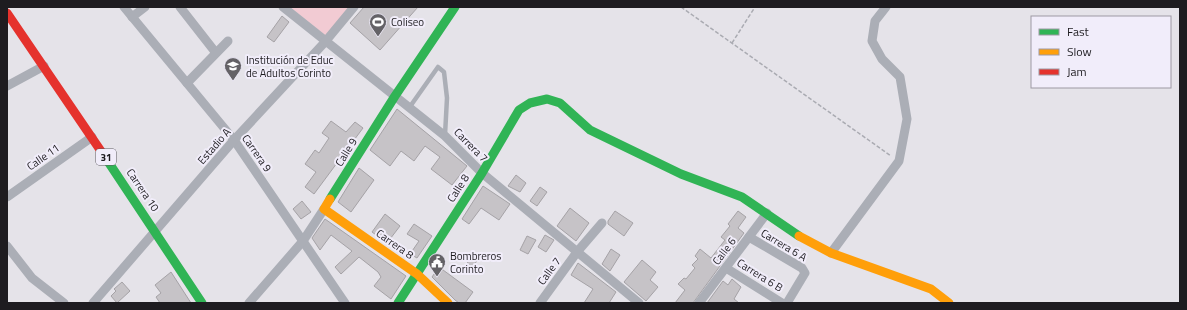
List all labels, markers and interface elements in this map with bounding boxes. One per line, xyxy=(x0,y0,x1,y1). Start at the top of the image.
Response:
sports icon: Coliseo xyxy=(368,12,388,37)
place label: Coliseo xyxy=(391,14,424,30)
legend xyxy=(1031,16,1171,88)
text: Fast xyxy=(1067,22,1090,41)
text: Slow xyxy=(1067,42,1092,61)
place label: Institución de Educ de Adultos Corinto xyxy=(246,52,333,81)
school or university icon: Institución de Educ de Adultos Corinto xyxy=(223,56,243,81)
text: Jam xyxy=(1067,62,1087,81)
street label: Estadio A xyxy=(194,124,235,168)
street label: Carrera 7 xyxy=(450,124,492,166)
street label: Carrera 9 xyxy=(238,131,276,175)
street label: Calle 9 xyxy=(331,135,361,169)
street label: Calle 11 xyxy=(23,140,63,174)
road number: 31 xyxy=(96,149,116,165)
street label: Carrera 10 xyxy=(123,165,163,215)
street label: Calle 8 xyxy=(443,171,473,205)
street label: Carrera 8 xyxy=(373,225,417,263)
street label: Carrera 6 A xyxy=(758,225,811,265)
street label: Calle 6 xyxy=(708,234,740,268)
place label: Bombreros Corinto xyxy=(450,248,501,277)
public building icon: Bombreros Corinto xyxy=(427,252,447,277)
street label: Calle 7 xyxy=(533,254,565,288)
street label: Carrera 6 B xyxy=(734,255,786,296)

